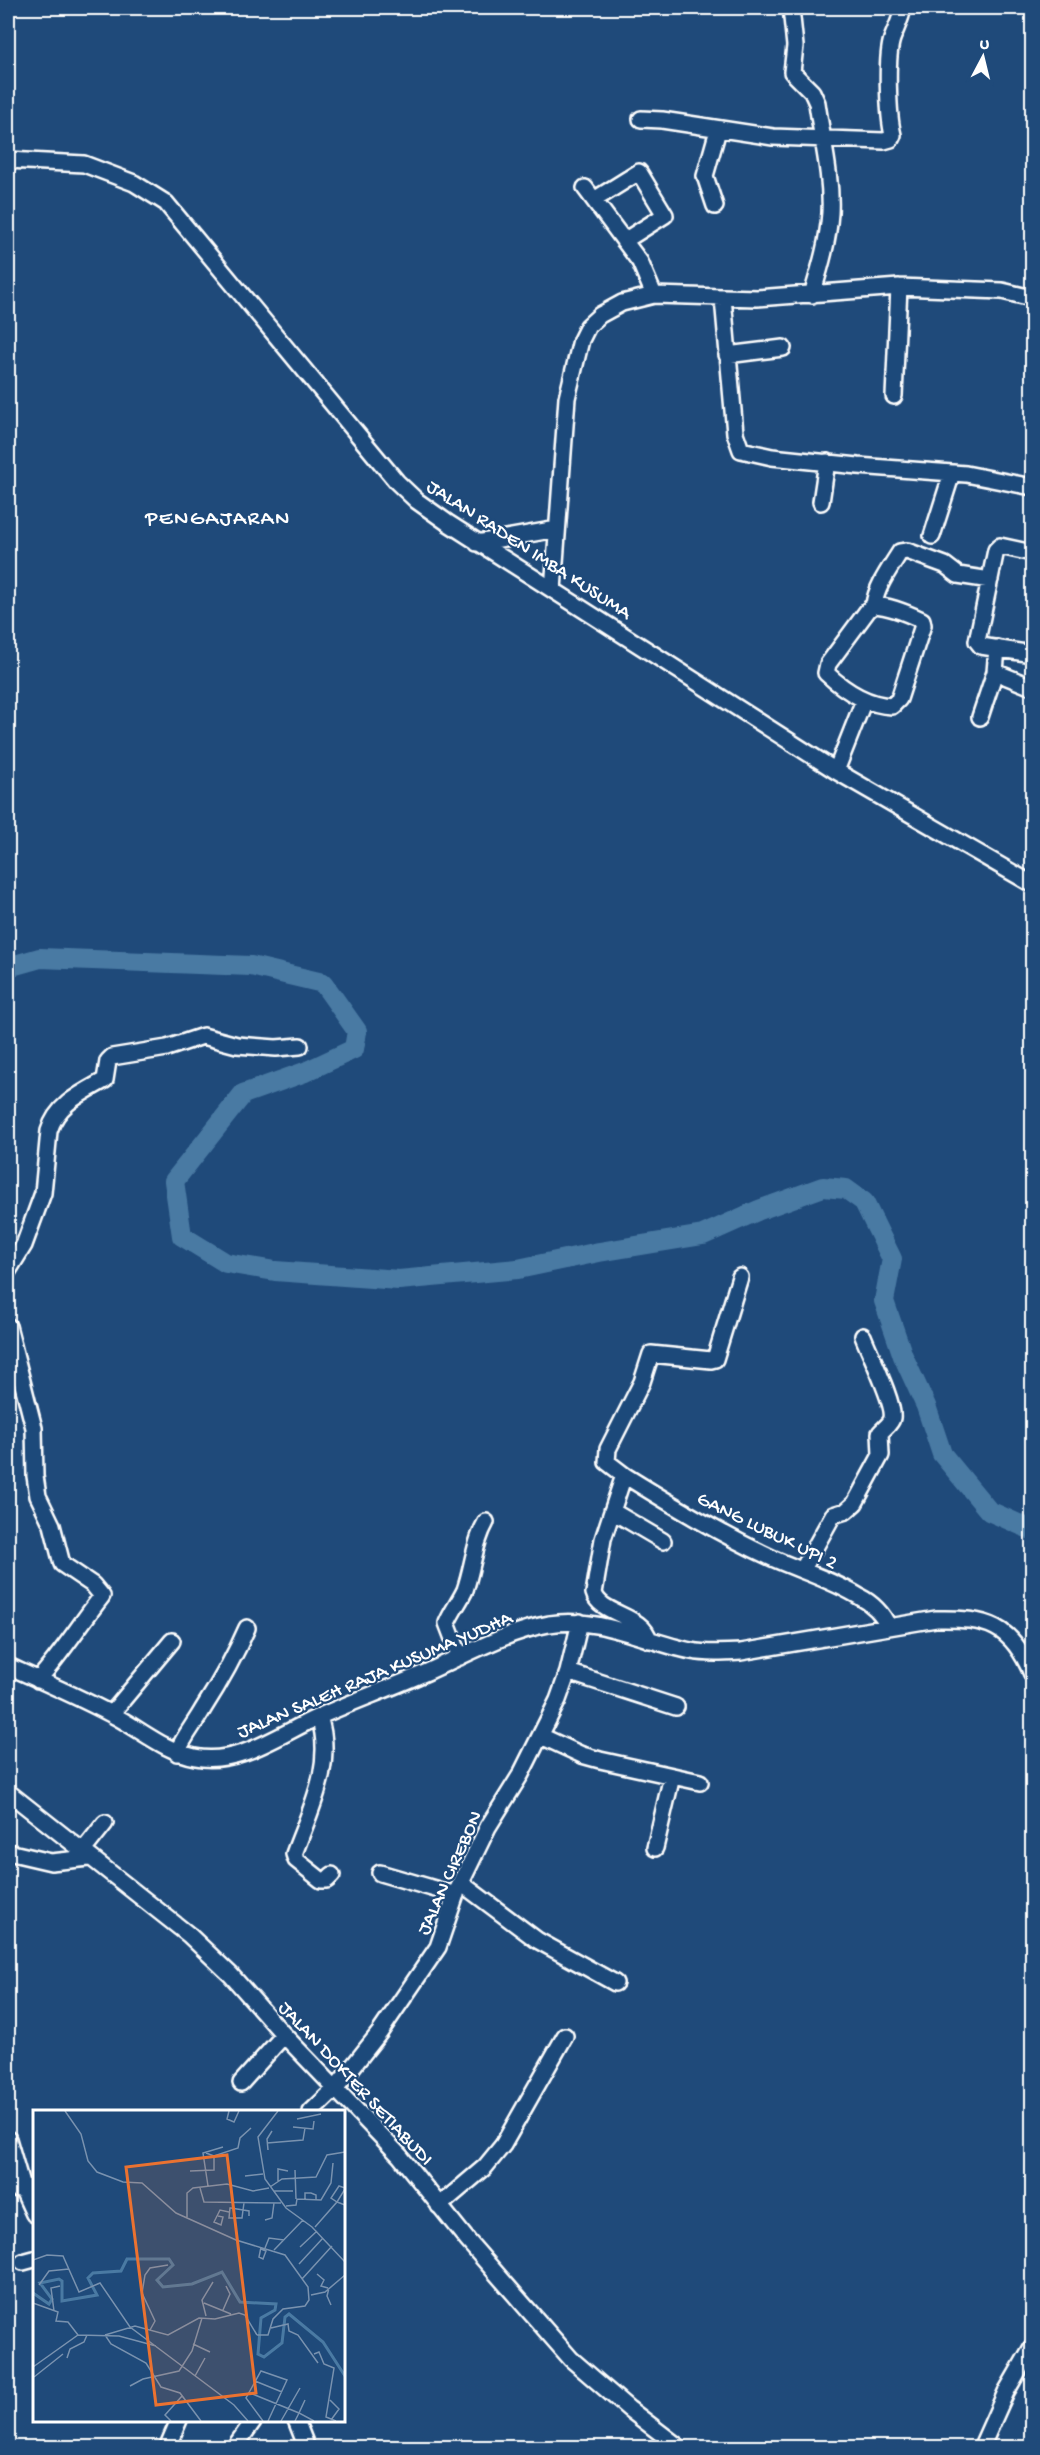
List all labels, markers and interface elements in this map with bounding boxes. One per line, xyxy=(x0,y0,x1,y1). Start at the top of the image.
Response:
north arrow xyxy=(953,27,1013,87)
text: U xyxy=(979,36,991,56)
street label: JALAN RADEN IMBA KUSUMA xyxy=(421,476,636,626)
district label: PENGAJARAN xyxy=(144,507,291,533)
street label: GANG LUBUK UPI 2 xyxy=(693,1488,840,1576)
street label: JALAN SALEH RAJA KUSUMA YUDHA xyxy=(234,1607,517,1745)
street label: JALAN CIREBON xyxy=(414,1808,489,1939)
street label: JALAN DOKTER SETIABUDI xyxy=(272,1997,437,2171)
inset map xyxy=(33,2110,345,2422)

